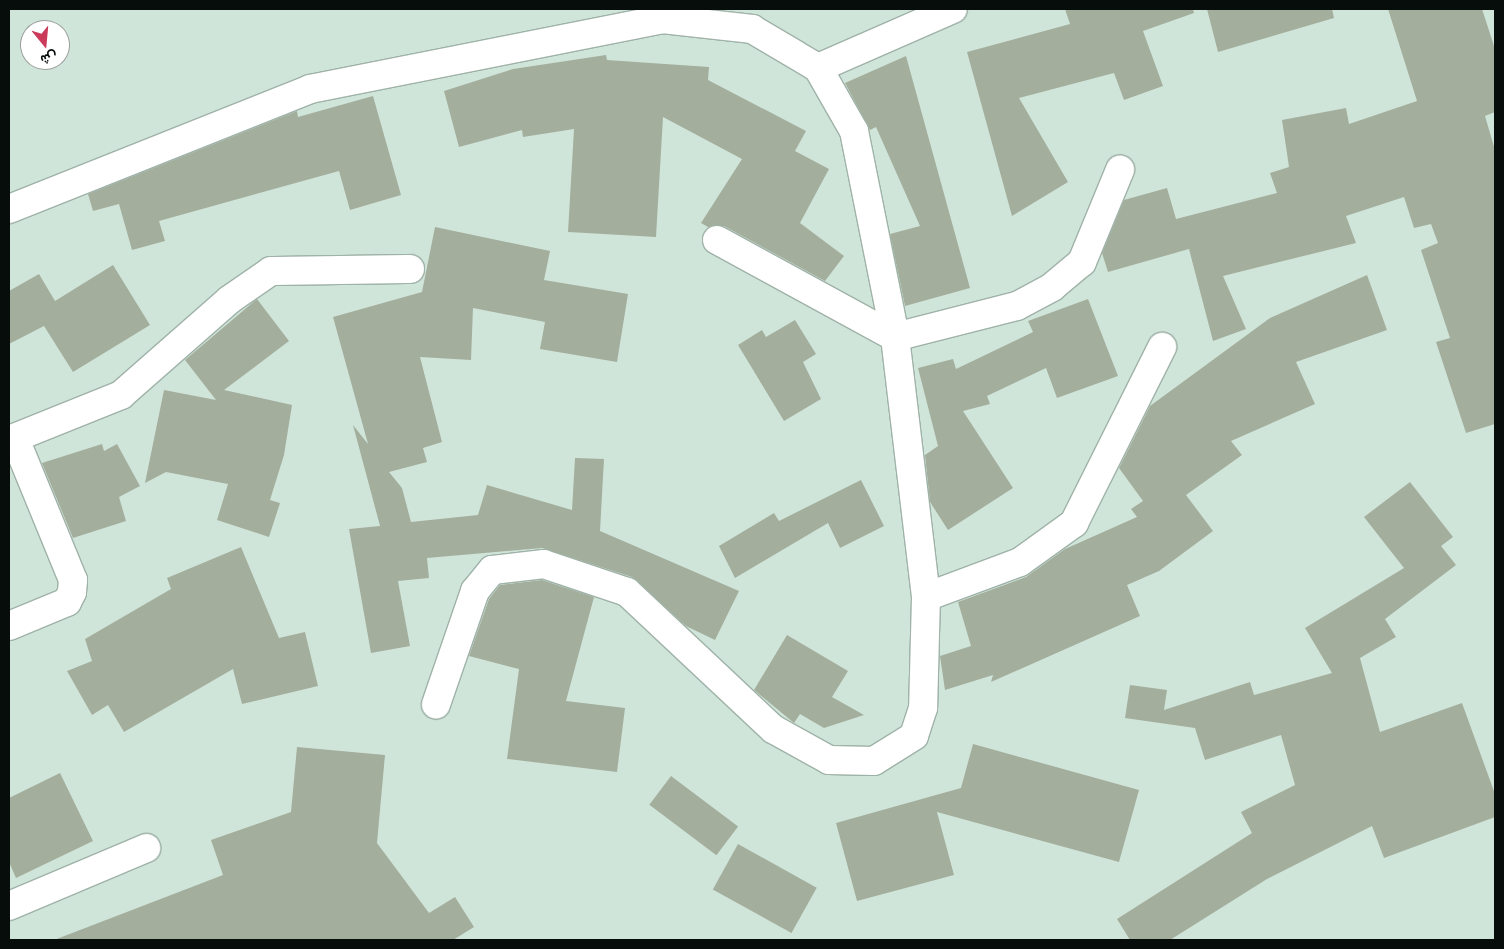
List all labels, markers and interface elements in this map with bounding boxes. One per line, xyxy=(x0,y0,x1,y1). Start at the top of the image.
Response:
north arrow xyxy=(20,20,70,70)
text: ش xyxy=(39,48,59,68)

